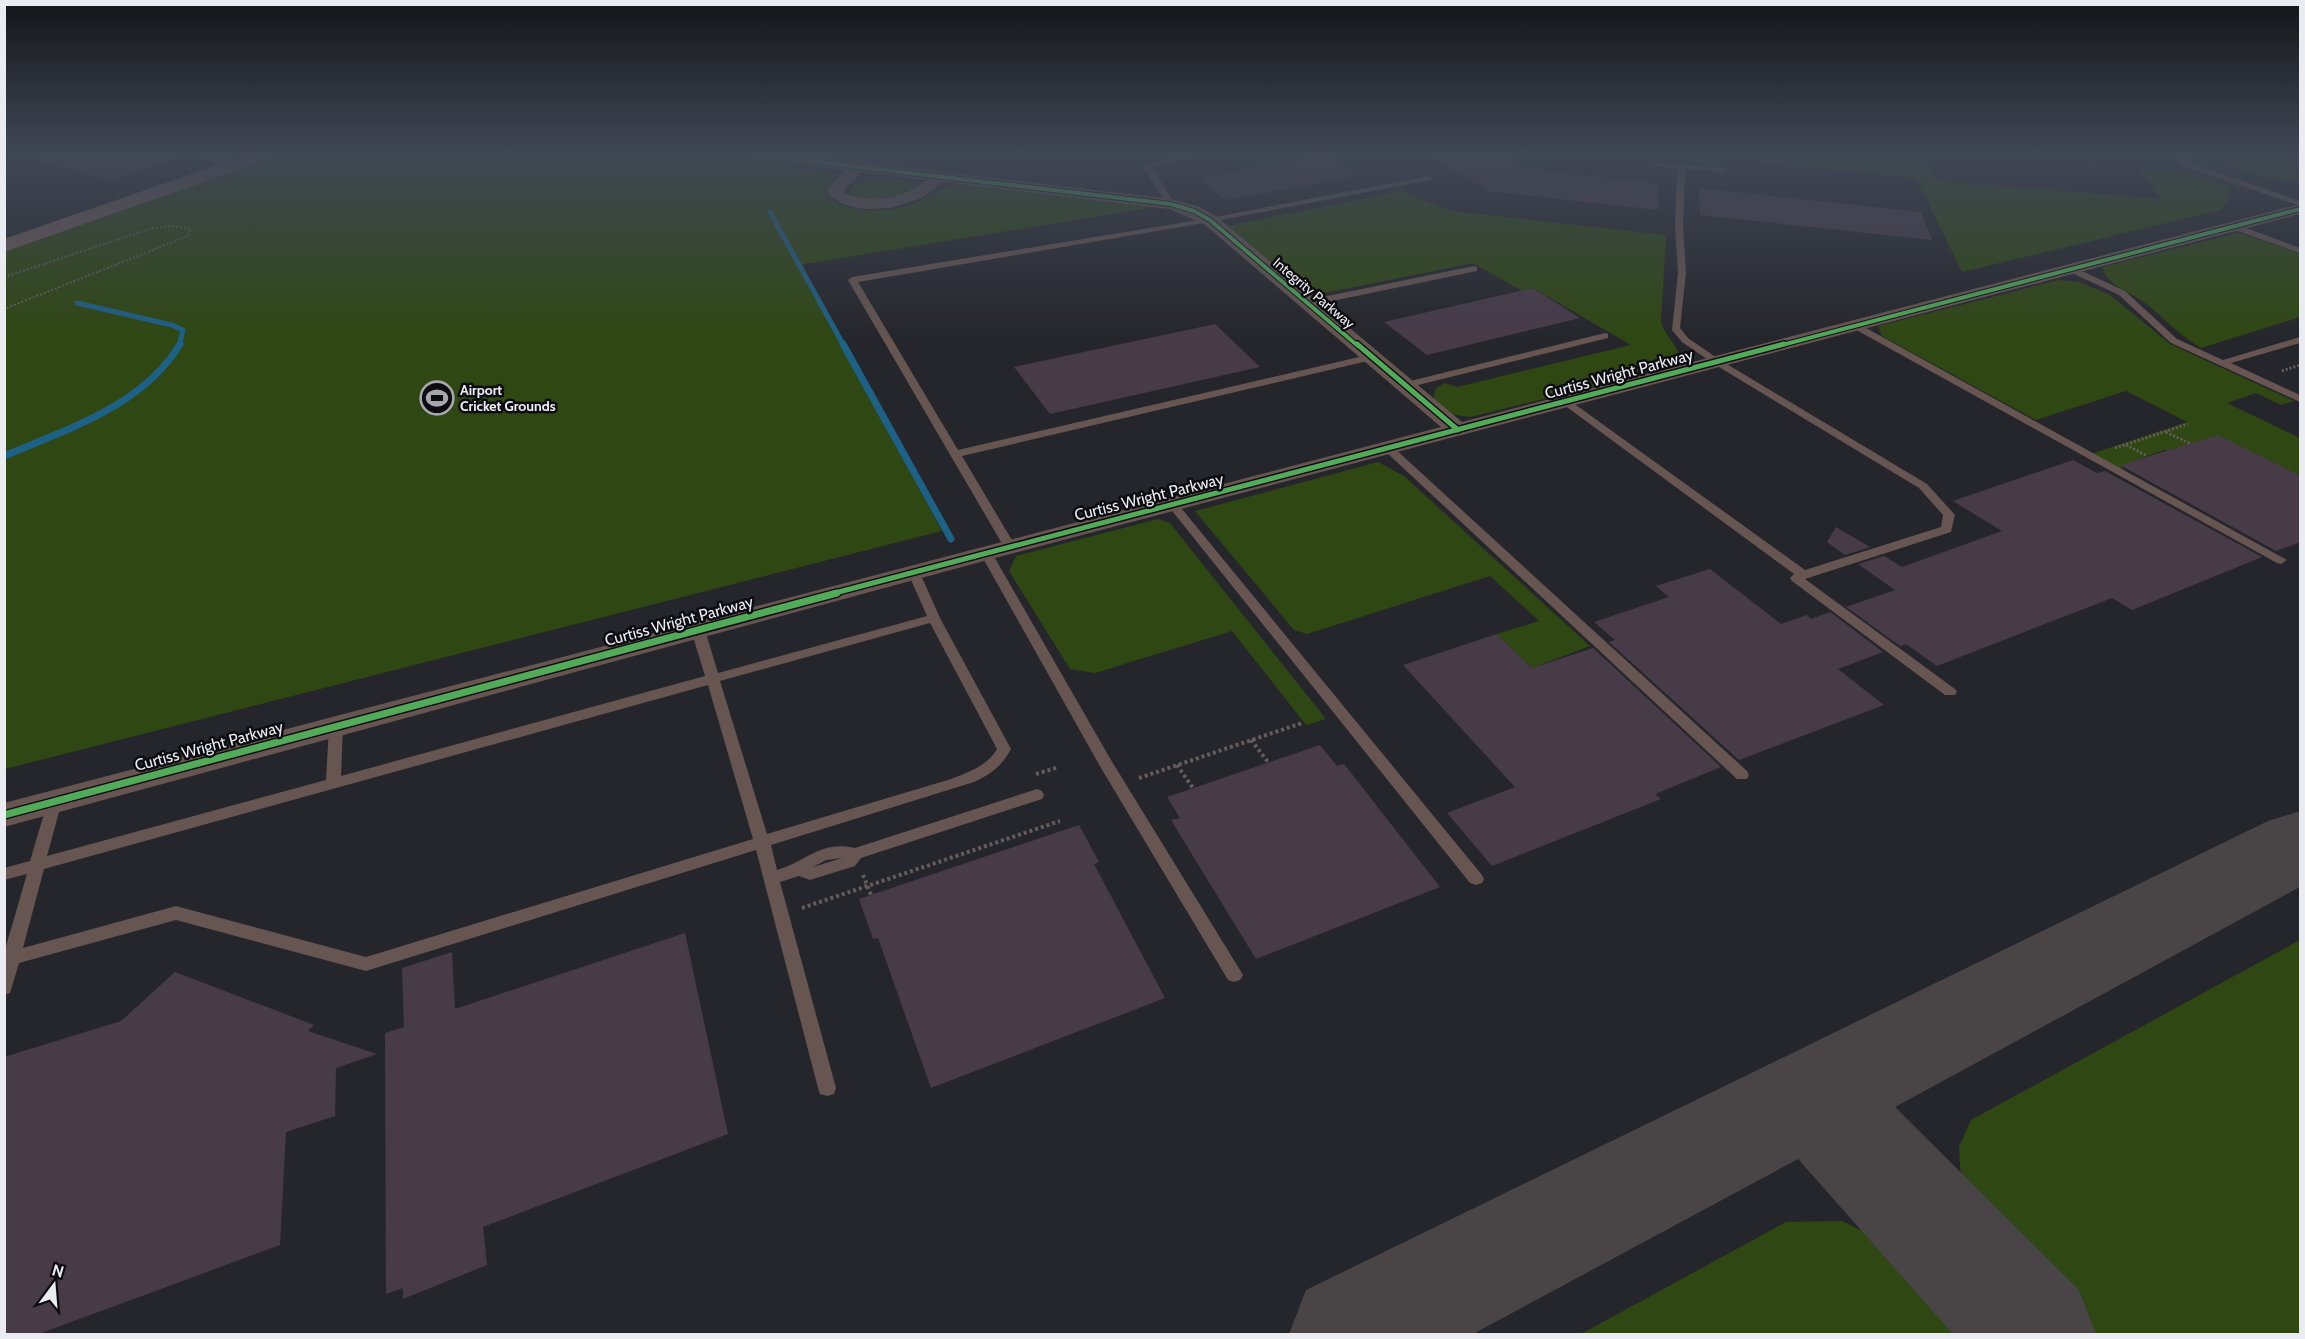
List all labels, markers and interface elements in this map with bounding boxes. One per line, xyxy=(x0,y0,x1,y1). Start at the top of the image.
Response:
street label: Integrity Parkway xyxy=(1269,254,1359,332)
street label: Curtiss Wright Parkway xyxy=(1543,345,1695,403)
sports icon: Airport Cricket Grounds xyxy=(419,380,455,416)
place label: Airport Cricket Grounds xyxy=(460,381,556,415)
street label: Curtiss Wright Parkway xyxy=(1072,469,1226,525)
street label: Curtiss Wright Parkway xyxy=(603,592,755,650)
street label: Curtiss Wright Parkway xyxy=(133,717,285,775)
north arrow xyxy=(24,1255,84,1315)
text: N xyxy=(50,1260,66,1282)

